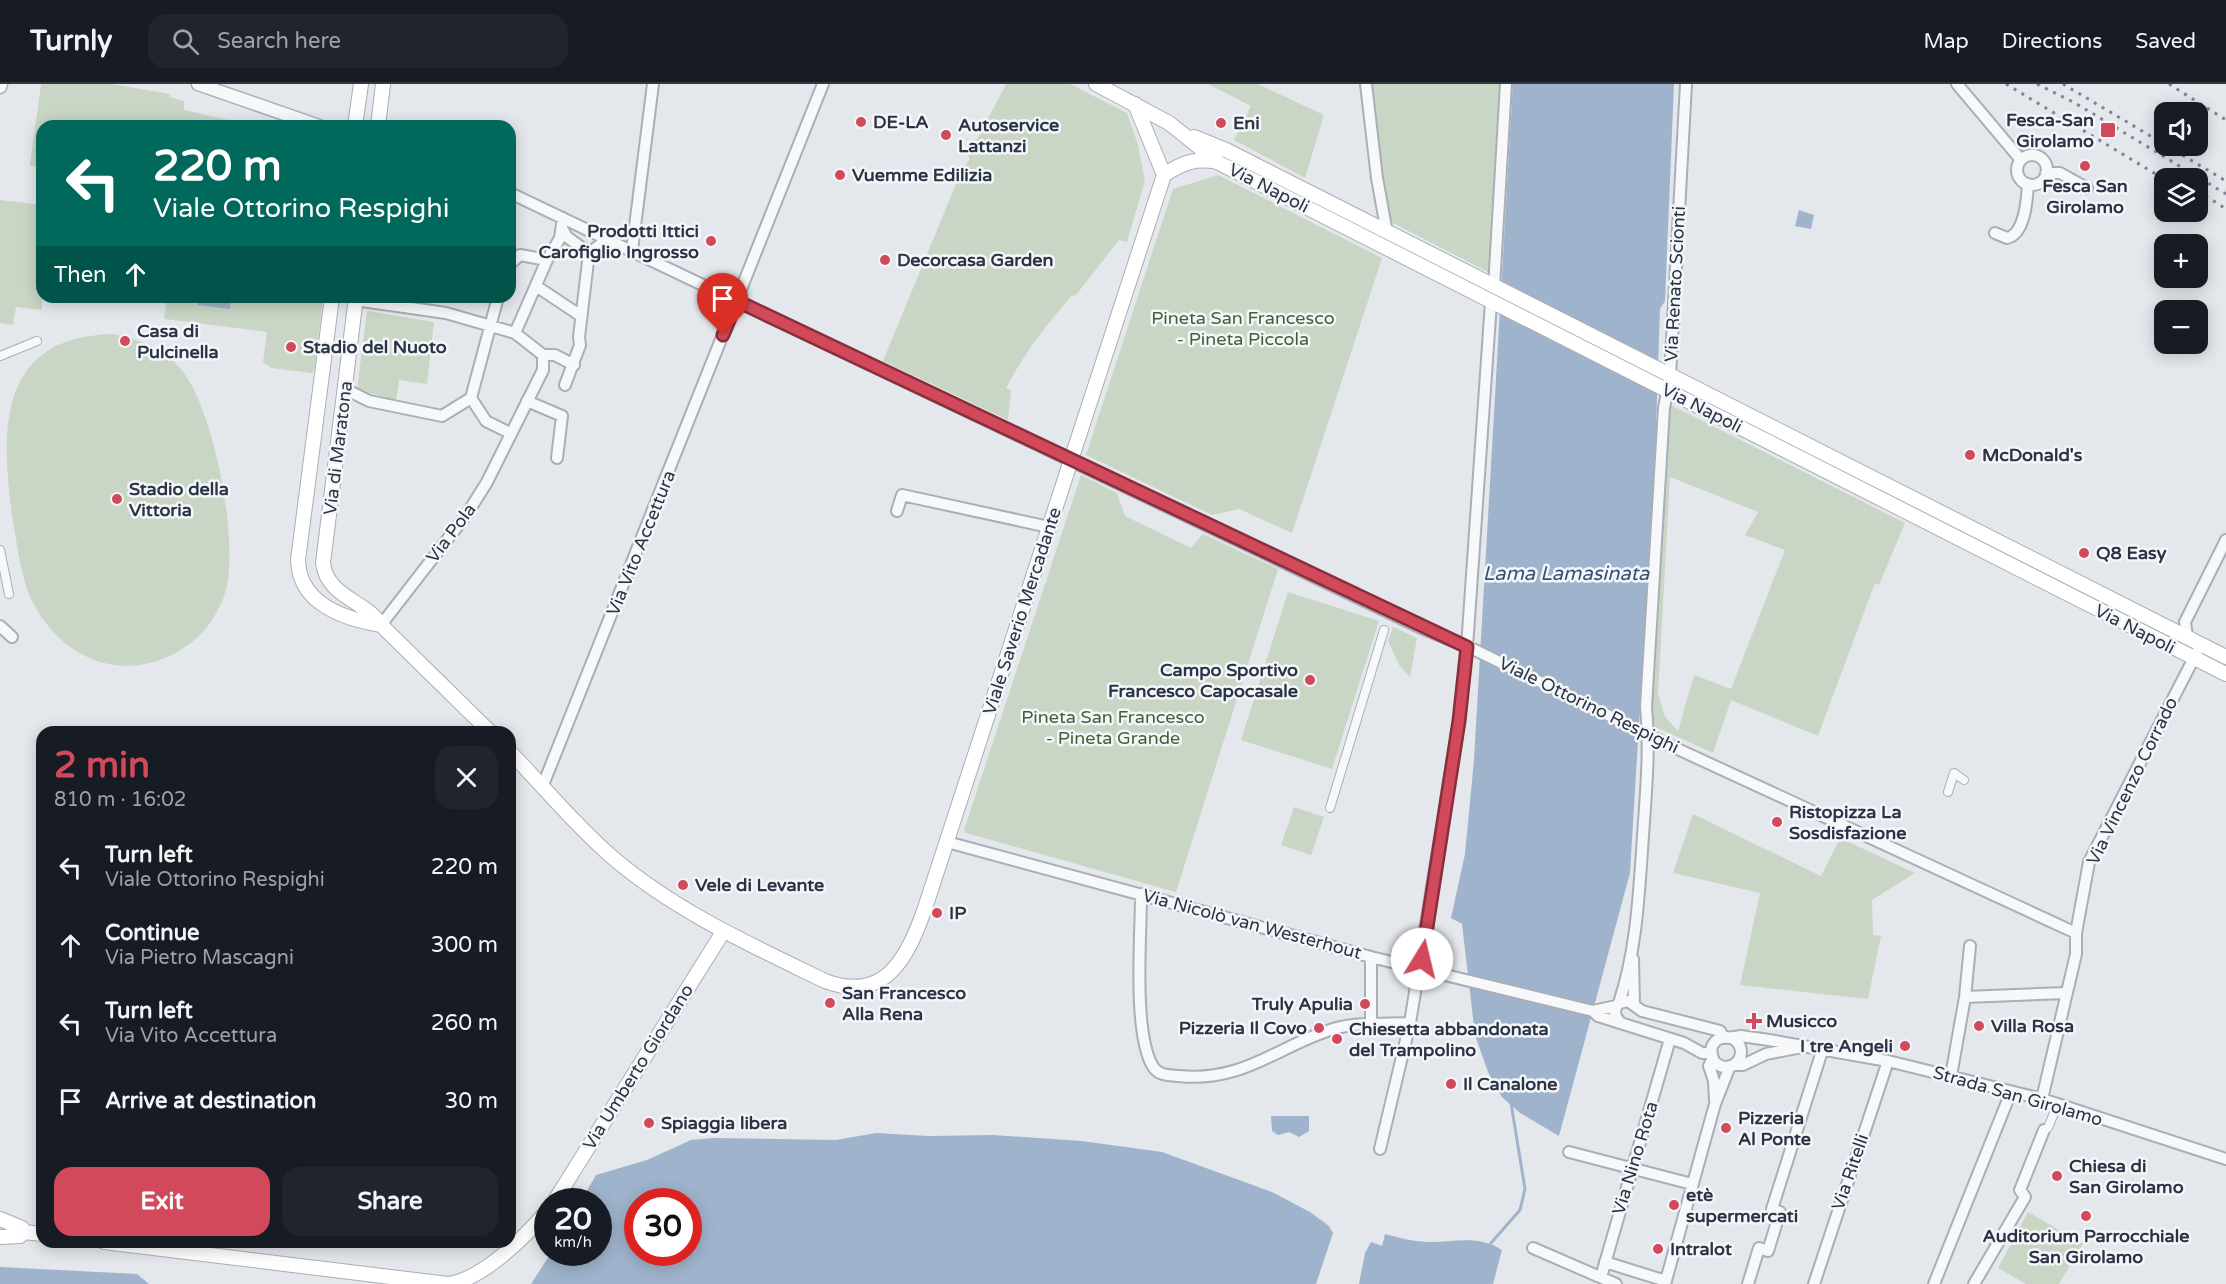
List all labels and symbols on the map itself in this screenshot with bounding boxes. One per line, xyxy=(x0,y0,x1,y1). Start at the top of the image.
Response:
place label: Fesca-San Girolamo xyxy=(2006,109,2094,152)
place label: DE-LA xyxy=(873,111,929,133)
place label: Eni xyxy=(1233,112,1260,134)
place label: Autoservice Lattanzi xyxy=(958,114,1059,157)
marker: DE-LA xyxy=(854,115,868,129)
marker: Eni xyxy=(1214,116,1228,130)
marker: Fesca-San Girolamo xyxy=(2099,121,2117,139)
marker: Autoservice Lattanzi xyxy=(939,128,953,142)
street label: Via Napoli xyxy=(1225,158,1313,218)
marker: Fesca San Girolamo xyxy=(2078,159,2092,173)
place label: Vuemme Edilizia xyxy=(852,164,992,186)
marker: Vuemme Edilizia xyxy=(833,168,847,182)
place label: Fesca San Girolamo xyxy=(2042,175,2128,218)
street label: Via Renato Scionti xyxy=(1660,206,1690,362)
place label: Prodotti Ittici Carofiglio Ingrosso xyxy=(538,220,699,263)
marker: Prodotti Ittici Carofiglio Ingrosso xyxy=(704,234,718,248)
place label: Decorcasa Garden xyxy=(897,249,1053,271)
marker: Decorcasa Garden xyxy=(878,253,892,267)
pin xyxy=(697,273,748,335)
park label: Pineta San Francesco - Pineta Piccola xyxy=(1151,307,1335,350)
place label: Casa di Pulcinella xyxy=(137,320,219,363)
marker: Casa di Pulcinella xyxy=(118,334,132,348)
place label: Stadio del Nuoto xyxy=(303,336,447,358)
marker: Stadio del Nuoto xyxy=(284,340,298,354)
street label: Via Napoli xyxy=(1658,378,1746,438)
street label: Via di Maratona xyxy=(319,380,357,516)
place label: McDonald's xyxy=(1982,444,2083,466)
marker: McDonald's xyxy=(1963,448,1977,462)
street label: Via Vito Accettura xyxy=(602,467,680,619)
place label: Stadio della Vittoria xyxy=(129,478,229,521)
marker: Stadio della Vittoria xyxy=(110,492,124,506)
street label: Via Pola xyxy=(421,499,481,567)
street label: Viale Saverio Mercadante xyxy=(978,505,1066,717)
place label: Q8 Easy xyxy=(2096,542,2167,564)
marker: Q8 Easy xyxy=(2077,546,2091,560)
water label: Lama Lamasinata xyxy=(1483,562,1650,586)
street label: Via Napoli xyxy=(2091,599,2179,659)
street label: Viale Ottorino Respighi xyxy=(1495,652,1683,758)
place label: Campo Sportivo Francesco Capocasale xyxy=(1108,659,1298,702)
marker: Campo Sportivo Francesco Capocasale xyxy=(1303,673,1317,687)
street label: Via Vincenzo Corrado xyxy=(2082,693,2182,869)
park label: Pineta San Francesco - Pineta Grande xyxy=(1021,706,1205,749)
place label: Ristopizza La Sosdisfazione xyxy=(1789,801,1906,844)
marker: Ristopizza La Sosdisfazione xyxy=(1770,815,1784,829)
place label: Vele di Levante xyxy=(695,874,824,896)
marker: Vele di Levante xyxy=(676,878,690,892)
street label: Via Nicolò van Westerhout xyxy=(1140,884,1364,964)
place label: IP xyxy=(949,902,966,924)
marker: IP xyxy=(930,906,944,920)
position arrow xyxy=(1390,927,1454,991)
street label: Via Umberto Giordano xyxy=(578,980,698,1154)
place label: San Francesco Alla Rena xyxy=(842,982,966,1025)
place label: Truly Apulia xyxy=(1251,993,1353,1015)
marker: San Francesco Alla Rena xyxy=(823,996,837,1010)
marker: Truly Apulia xyxy=(1358,997,1372,1011)
place label: Musicco xyxy=(1766,1010,1837,1032)
marker: Musicco xyxy=(1747,1014,1761,1028)
place label: Villa Rosa xyxy=(1991,1015,2074,1037)
place label: Pizzeria Il Covo xyxy=(1179,1017,1307,1039)
place label: Chiesetta abbandonata del Trampolino xyxy=(1349,1018,1549,1061)
marker: Villa Rosa xyxy=(1972,1019,1986,1033)
marker: Pizzeria Il Covo xyxy=(1312,1021,1326,1035)
marker: Chiesetta abbandonata del Trampolino xyxy=(1330,1032,1344,1046)
place label: I tre Angeli xyxy=(1800,1035,1893,1057)
marker: I tre Angeli xyxy=(1898,1039,1912,1053)
street label: Strada San Girolamo xyxy=(1931,1061,2105,1131)
place label: Il Canalone xyxy=(1463,1073,1557,1095)
marker: Il Canalone xyxy=(1444,1077,1458,1091)
street label: Via Nino Rota xyxy=(1607,1099,1663,1217)
place label: Pizzeria Al Ponte xyxy=(1738,1107,1811,1150)
place label: Spiaggia libera xyxy=(661,1112,787,1134)
marker: Spiaggia libera xyxy=(642,1116,656,1130)
marker: Pizzeria Al Ponte xyxy=(1719,1121,1733,1135)
street label: Via Ritelli xyxy=(1827,1131,1873,1213)
place label: Chiesa di San Girolamo xyxy=(2069,1155,2184,1198)
marker: Chiesa di San Girolamo xyxy=(2050,1169,2064,1183)
place label: etè supermercati xyxy=(1686,1184,1798,1227)
speed limit sign: 30 xyxy=(624,1188,702,1266)
marker: etè supermercati xyxy=(1667,1198,1681,1212)
marker: Auditorium Parrocchiale San Girolamo xyxy=(2079,1209,2093,1223)
place label: Auditorium Parrocchiale San Girolamo xyxy=(1983,1225,2189,1268)
place label: Intralot xyxy=(1670,1238,1732,1260)
marker: Intralot xyxy=(1651,1242,1665,1256)

